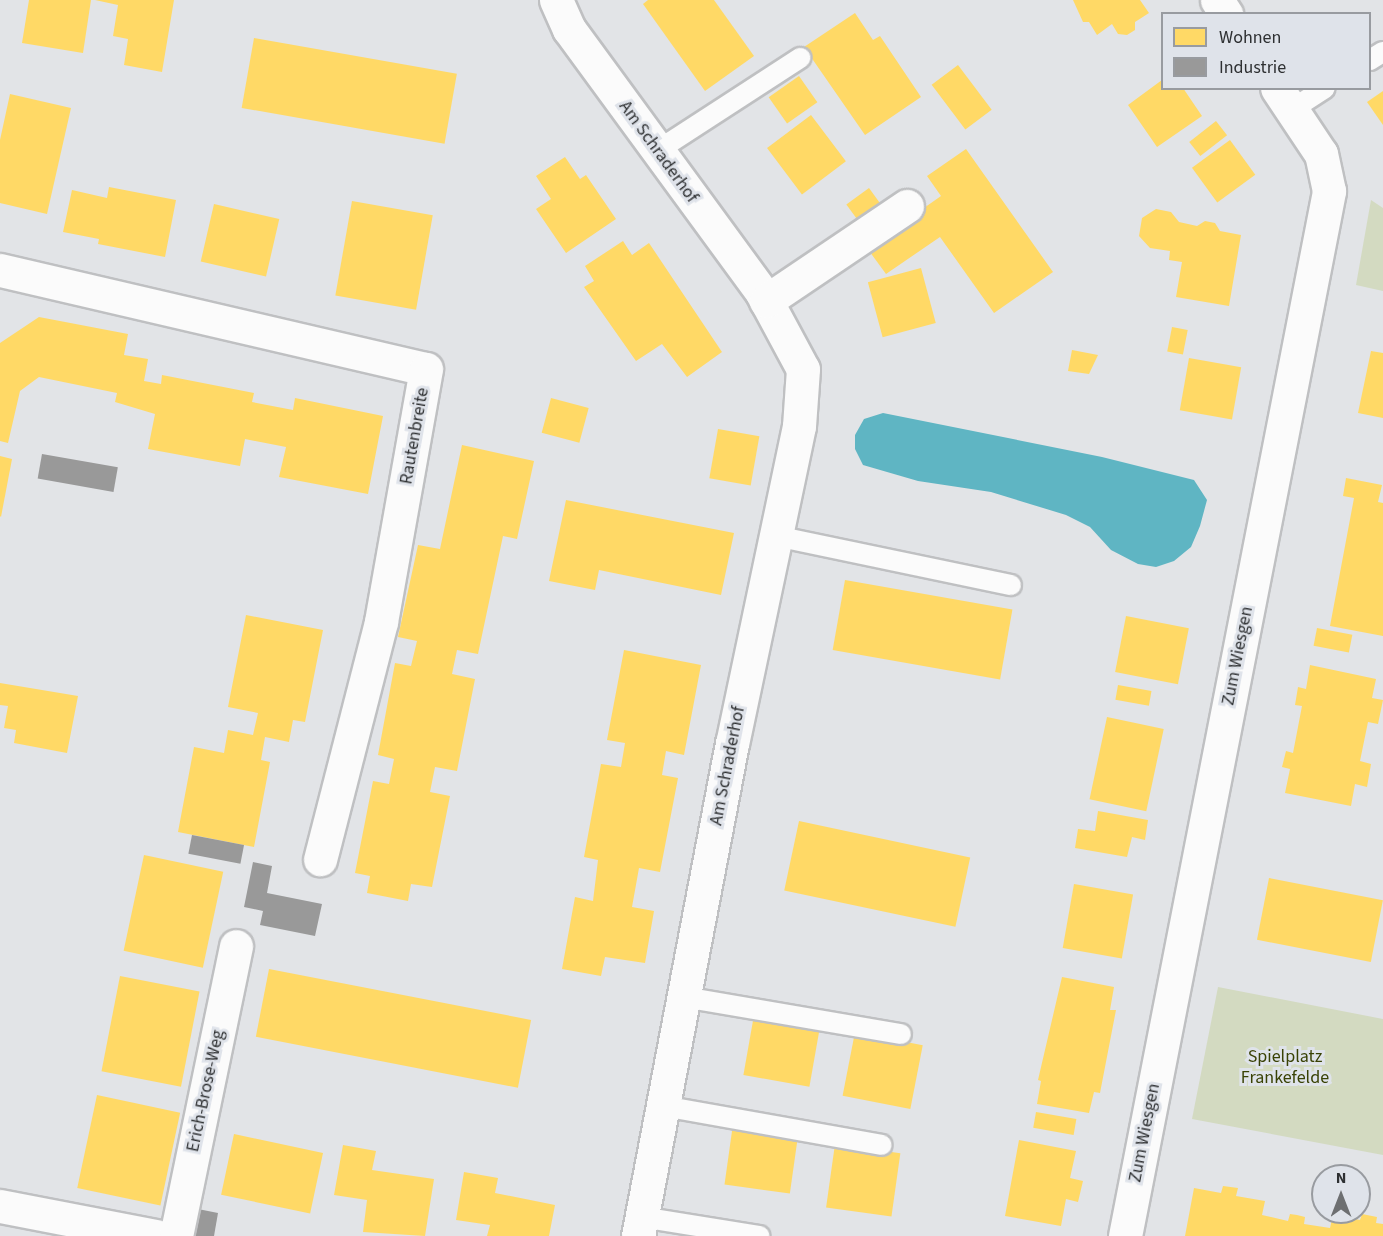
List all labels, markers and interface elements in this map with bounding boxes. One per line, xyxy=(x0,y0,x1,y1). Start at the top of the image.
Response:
legend xyxy=(1161,12,1371,90)
text: Wohnen xyxy=(1219,25,1281,50)
text: Industrie xyxy=(1219,55,1286,80)
street label: Am Schraderhof xyxy=(614,97,702,207)
street label: Rautenbreite xyxy=(396,386,434,486)
street label: Zum Wiesgen xyxy=(1218,605,1258,707)
street label: Am Schraderhof xyxy=(706,705,750,827)
street label: Erich-Brose-Weg xyxy=(183,1028,229,1154)
park label: Spielplatz Frankefelde xyxy=(1241,1047,1329,1090)
street label: Zum Wiesgen xyxy=(1125,1082,1165,1184)
north arrow xyxy=(1311,1164,1371,1224)
text: N xyxy=(1336,1167,1346,1189)

